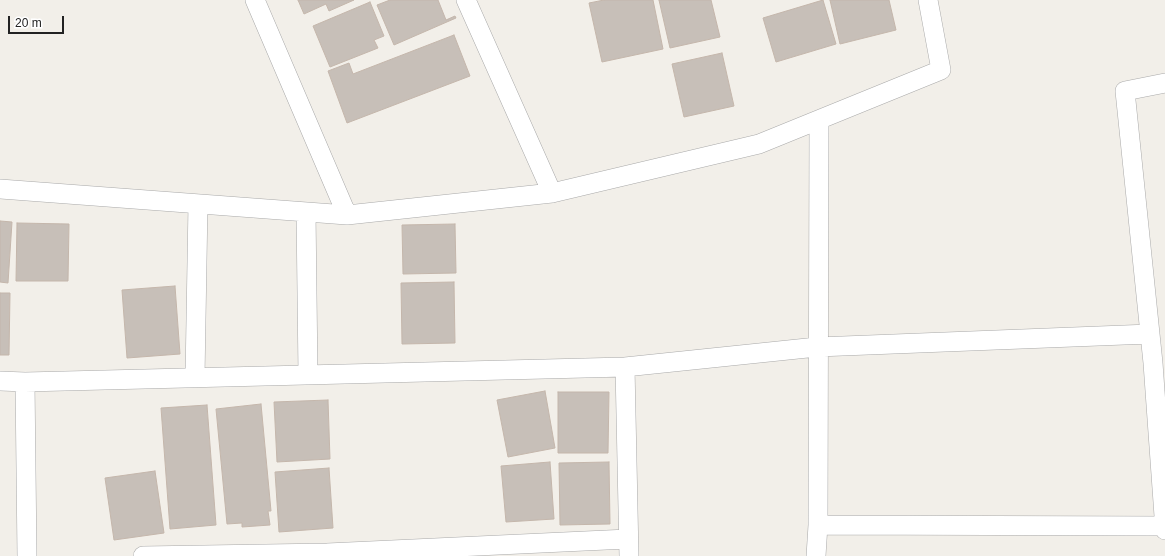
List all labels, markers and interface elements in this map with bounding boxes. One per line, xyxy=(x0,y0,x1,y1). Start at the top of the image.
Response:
scale bar xyxy=(10,8,66,34)
text: 20 m xyxy=(15,16,42,30)

